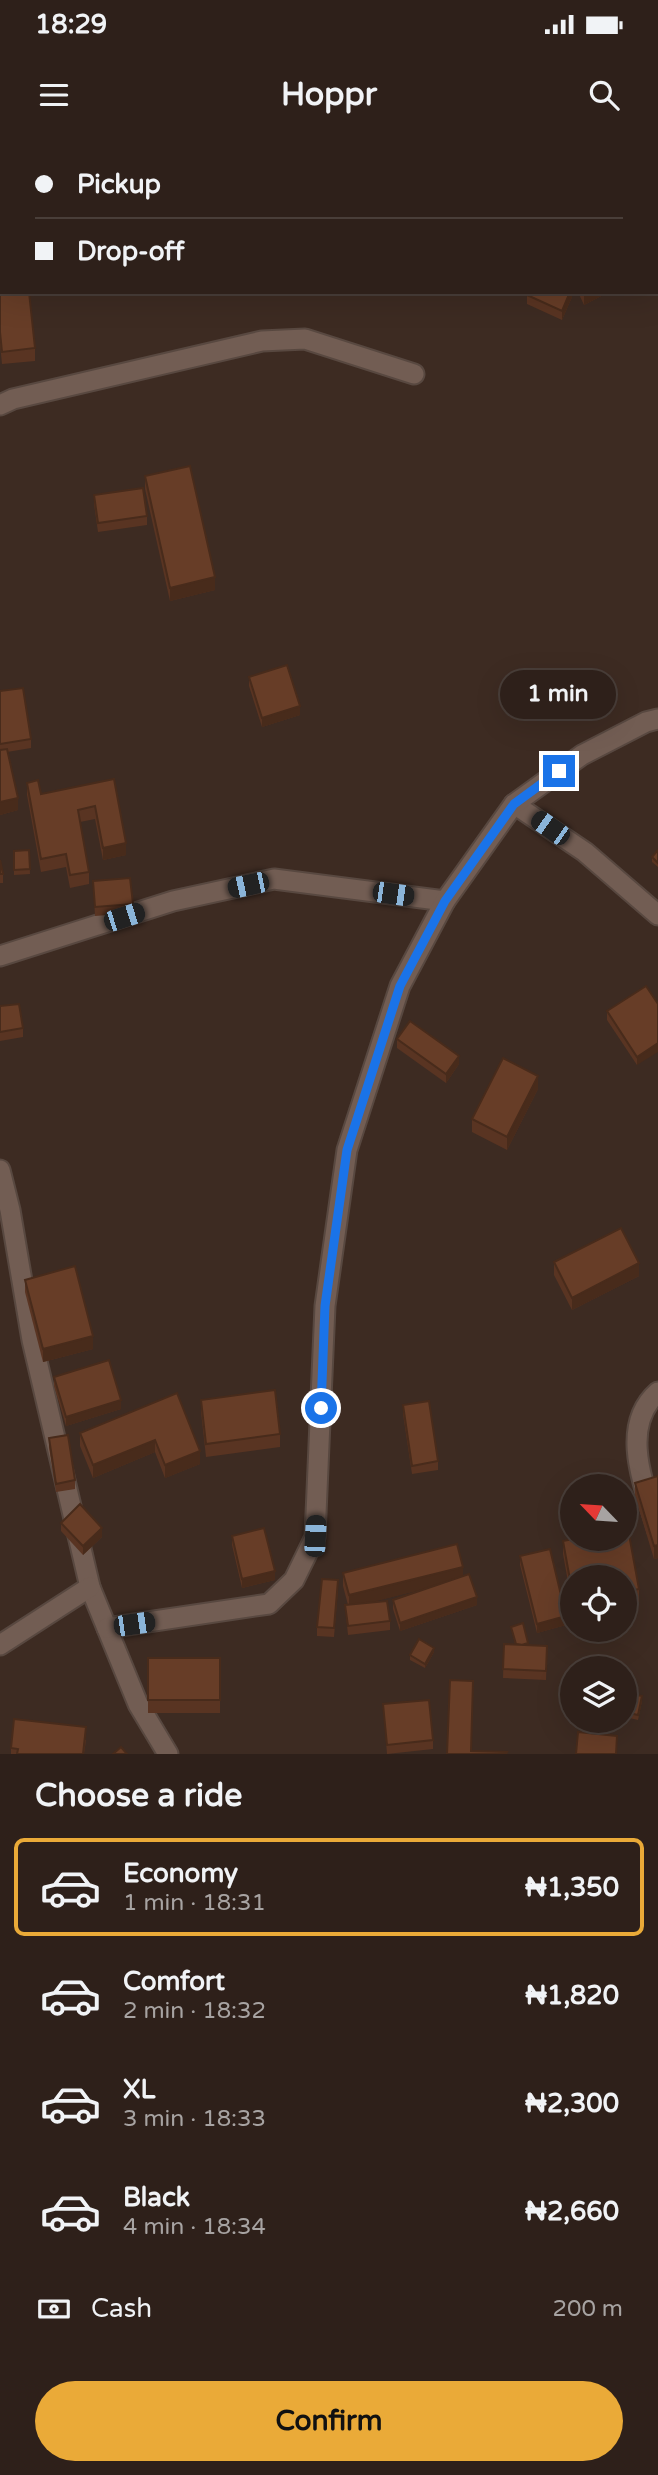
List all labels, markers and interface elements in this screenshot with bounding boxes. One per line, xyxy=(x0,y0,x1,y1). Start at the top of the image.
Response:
text: 18:29 xyxy=(35,9,107,40)
icon: menu xyxy=(35,76,73,114)
text: Hoppr xyxy=(281,76,377,114)
icon: search xyxy=(585,76,623,114)
text: Pickup xyxy=(77,169,161,200)
text: Drop-off xyxy=(77,236,184,267)
callout: 1 min xyxy=(501,670,617,718)
text: 1 min xyxy=(527,680,589,708)
route end xyxy=(543,755,575,787)
car xyxy=(527,807,574,849)
car xyxy=(226,870,271,900)
car xyxy=(371,881,416,907)
car xyxy=(101,901,148,933)
route start xyxy=(305,1392,337,1424)
north arrow xyxy=(560,1474,637,1550)
map controls xyxy=(560,1474,637,1733)
car xyxy=(304,1514,327,1558)
button: locate xyxy=(560,1565,637,1642)
car xyxy=(112,1611,157,1637)
button: layers xyxy=(560,1656,637,1733)
text: Choose a ride xyxy=(35,1777,242,1815)
icon: car xyxy=(39,1856,102,1919)
text: Economy xyxy=(123,1858,238,1889)
text: ₦1,350 xyxy=(525,1872,619,1903)
text: 1 min · 18:31 xyxy=(123,1889,266,1917)
icon: car xyxy=(39,1964,102,2027)
text: Comfort xyxy=(123,1966,225,1997)
text: ₦1,820 xyxy=(525,1980,619,2011)
text: 2 min · 18:32 xyxy=(123,1997,266,2025)
icon: car xyxy=(39,2072,102,2135)
text: XL xyxy=(123,2074,155,2105)
text: ₦2,300 xyxy=(525,2088,619,2119)
text: 3 min · 18:33 xyxy=(123,2105,266,2133)
icon: car xyxy=(39,2180,102,2243)
text: Black xyxy=(123,2182,190,2213)
text: ₦2,660 xyxy=(525,2196,619,2227)
text: 4 min · 18:34 xyxy=(123,2213,266,2241)
icon: cash xyxy=(35,2290,73,2328)
text: Cash xyxy=(91,2293,152,2324)
text: 200 m xyxy=(553,2295,623,2323)
button: Confirm xyxy=(35,2381,623,2461)

